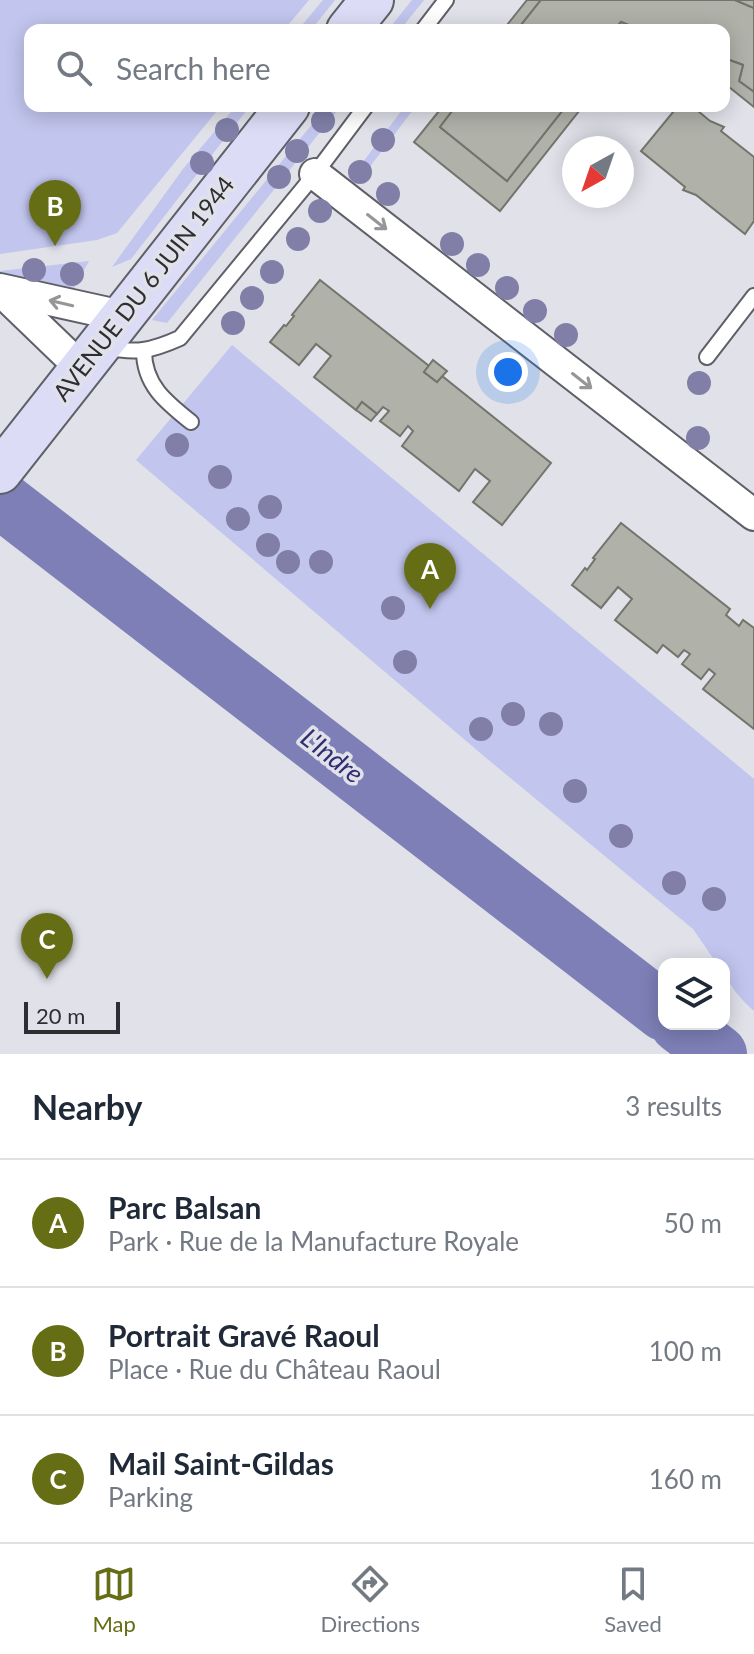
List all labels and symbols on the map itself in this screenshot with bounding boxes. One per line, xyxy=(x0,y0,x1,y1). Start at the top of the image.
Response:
north arrow xyxy=(562,136,634,208)
street label: AVENUE DU 6 JUIN 1944 xyxy=(46,170,240,406)
pin: B xyxy=(29,180,81,246)
one-way arrow xyxy=(366,213,387,230)
one-way arrow xyxy=(48,295,74,310)
your location xyxy=(488,352,528,392)
one-way arrow xyxy=(571,372,592,390)
pin: A xyxy=(404,543,456,609)
water label: L'Indre xyxy=(295,721,370,789)
pin: C xyxy=(21,913,73,979)
scale bar xyxy=(24,998,120,1034)

